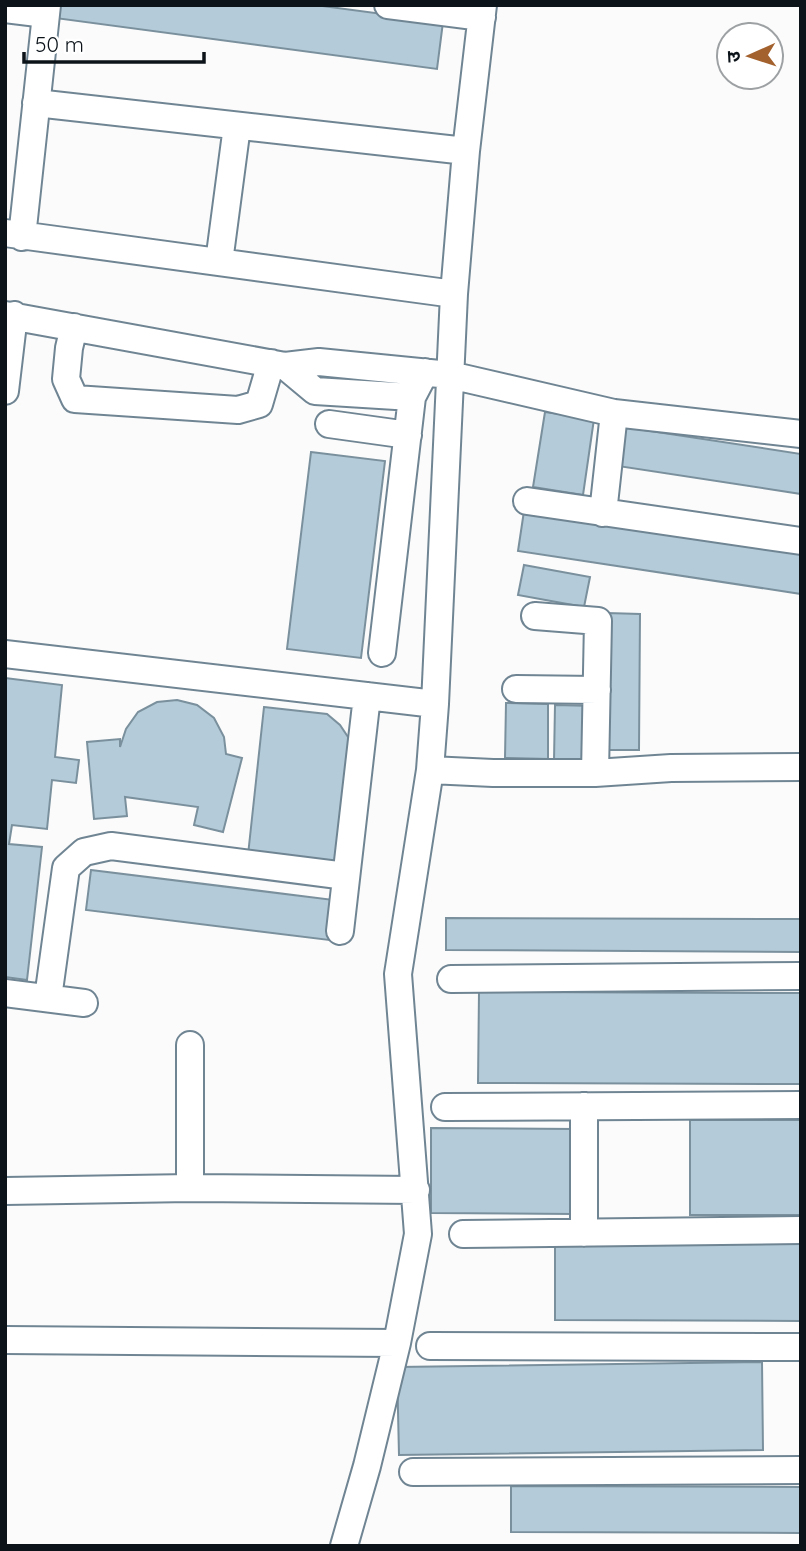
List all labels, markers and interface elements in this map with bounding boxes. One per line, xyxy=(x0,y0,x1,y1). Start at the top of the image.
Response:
scale bar xyxy=(24,21,205,65)
north arrow xyxy=(715,21,785,91)
text: 50 m xyxy=(35,31,84,57)
text: उ xyxy=(721,50,745,63)

